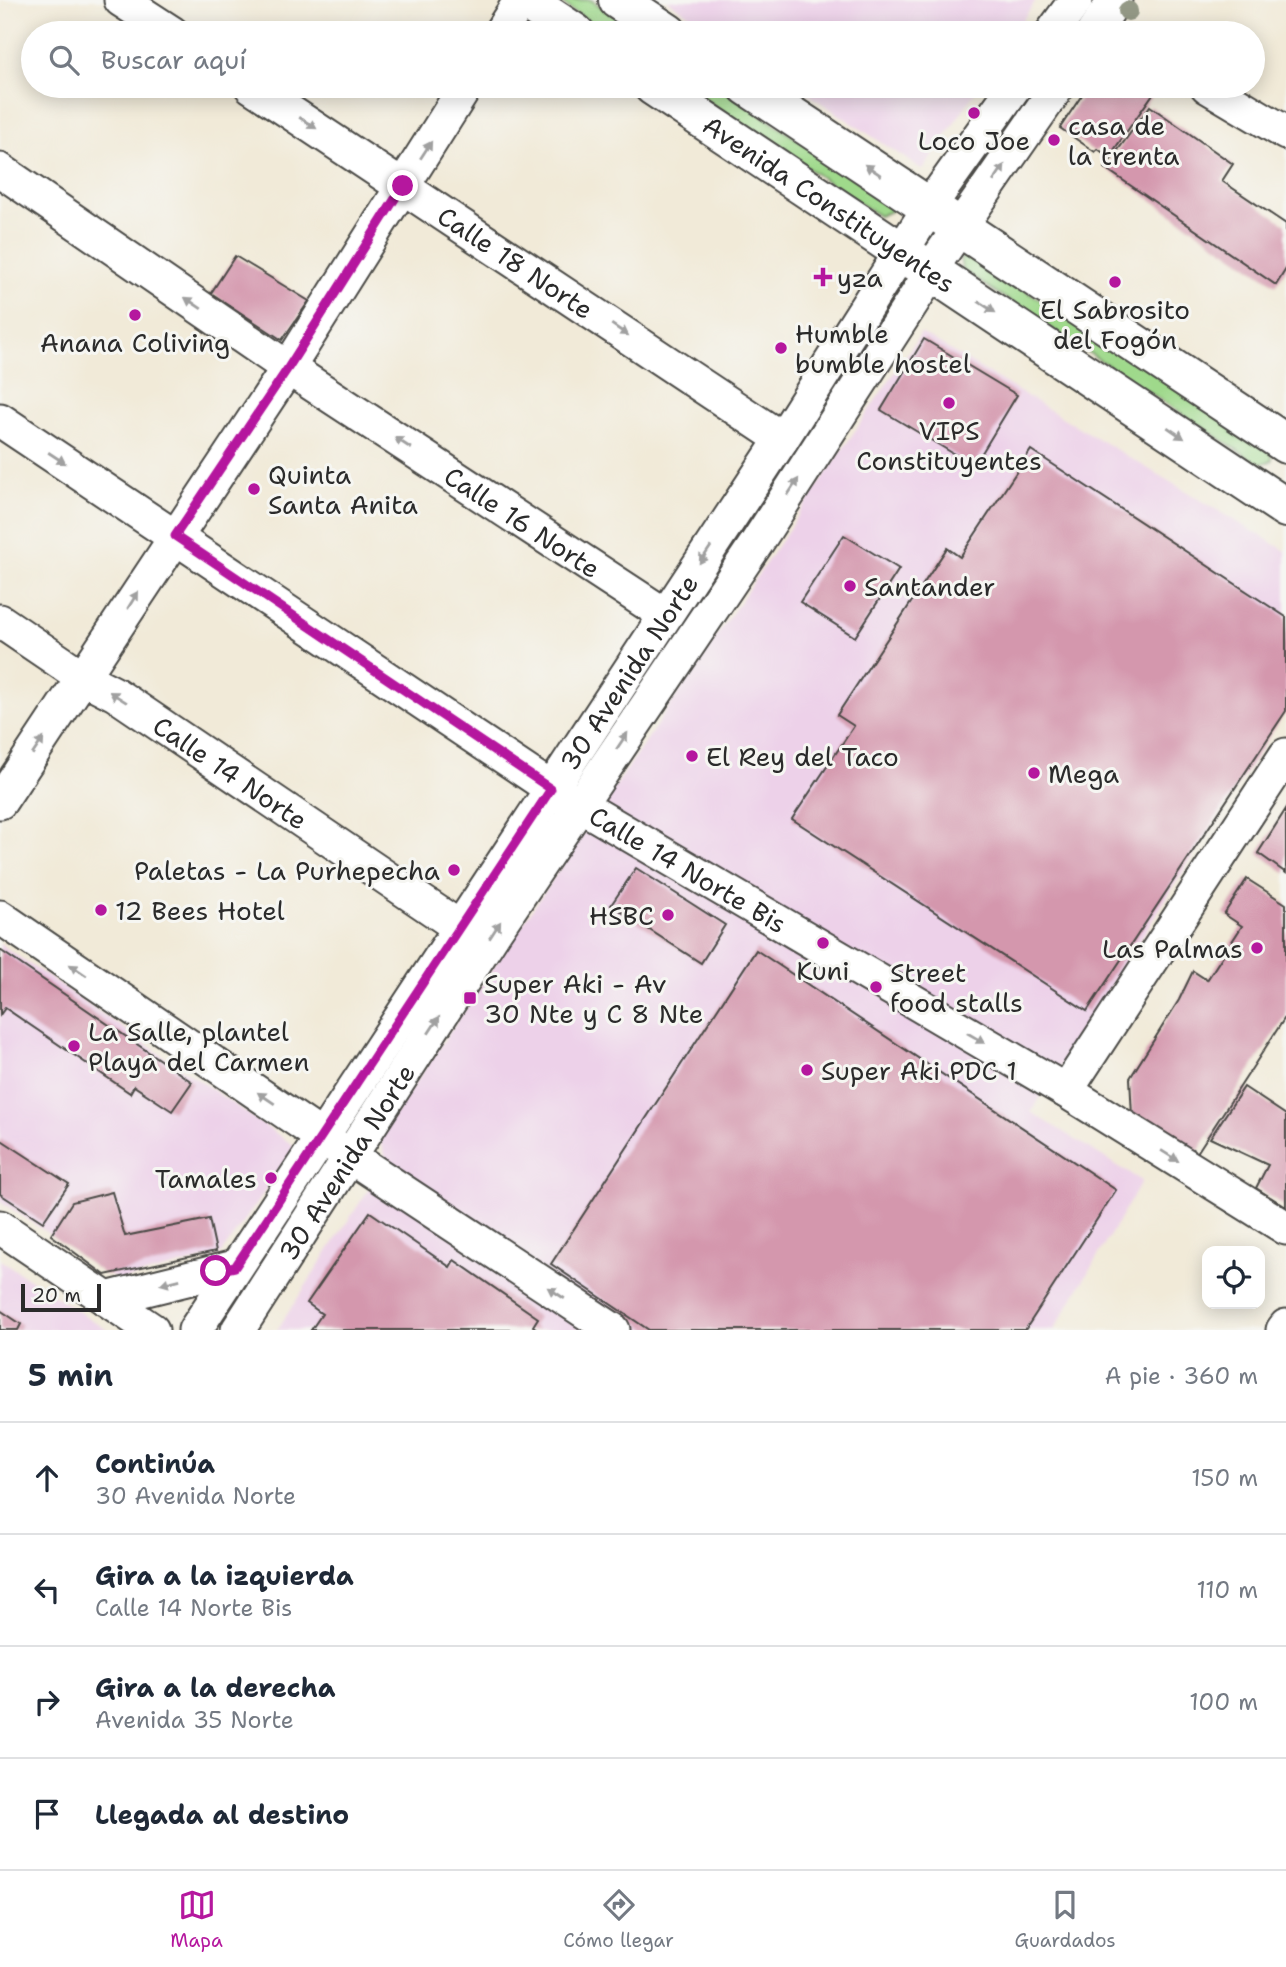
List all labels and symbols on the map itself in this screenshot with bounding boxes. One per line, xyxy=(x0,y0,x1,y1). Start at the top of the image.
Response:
marker: Loco Joe xyxy=(966,105,982,121)
street label: Avenida Constituyentes xyxy=(696,107,962,300)
place label: casa de la trenta xyxy=(1068,108,1180,173)
one-way arrow xyxy=(298,117,318,130)
place label: Loco Joe xyxy=(918,123,1030,158)
marker: casa de la trenta xyxy=(1046,132,1062,148)
one-way arrow xyxy=(419,140,432,159)
one-way arrow xyxy=(863,163,883,176)
one-way arrow xyxy=(992,164,1006,182)
route end xyxy=(387,170,418,201)
street label: Calle 18 Norte xyxy=(431,198,600,326)
place label: yza xyxy=(837,260,883,295)
marker: yza xyxy=(815,269,831,285)
marker: El Sabrosito del Fogón xyxy=(1107,274,1123,290)
place label: El Sabrosito del Fogón xyxy=(1040,292,1190,357)
one-way arrow xyxy=(184,296,202,310)
one-way arrow xyxy=(978,300,997,313)
marker: Anana Coliving xyxy=(127,307,143,323)
place label: Humble bumble hostel xyxy=(795,316,971,381)
one-way arrow xyxy=(611,323,630,336)
place label: Anana Coliving xyxy=(40,325,230,360)
marker: Humble bumble hostel xyxy=(773,340,789,356)
marker: VIPS Constituyentes xyxy=(941,395,957,411)
place label: VIPS Constituyentes xyxy=(856,413,1042,478)
one-way arrow xyxy=(1167,427,1186,440)
one-way arrow xyxy=(393,437,412,450)
one-way arrow xyxy=(48,451,66,465)
place label: Quinta Santa Anita xyxy=(268,457,418,522)
street label: Calle 16 Norte xyxy=(438,458,607,586)
one-way arrow xyxy=(786,477,799,496)
marker: Quinta Santa Anita xyxy=(246,481,262,497)
one-way arrow xyxy=(699,545,712,564)
street label: 30 Avenida Norte xyxy=(551,567,706,777)
place label: Santander xyxy=(864,569,995,604)
marker: Santander xyxy=(842,578,858,594)
one-way arrow xyxy=(127,590,140,609)
one-way arrow xyxy=(109,690,128,703)
street label: Calle 14 Norte xyxy=(147,708,315,837)
one-way arrow xyxy=(615,732,629,750)
one-way arrow xyxy=(31,737,45,755)
place label: El Rey del Taco xyxy=(706,739,899,774)
marker: El Rey del Taco xyxy=(684,748,700,764)
place label: Mega xyxy=(1048,756,1119,791)
marker: Mega xyxy=(1026,765,1042,781)
street label: Calle 14 Norte Bis xyxy=(583,797,793,941)
place label: Paletas - La Purhepecha xyxy=(134,853,440,888)
marker: Paletas - La Purhepecha xyxy=(446,862,462,878)
place label: 12 Bees Hotel xyxy=(115,893,285,928)
place label: HSBC xyxy=(589,898,654,933)
marker: 12 Bees Hotel xyxy=(93,902,109,918)
marker: HSBC xyxy=(660,907,676,923)
one-way arrow xyxy=(489,921,502,940)
place label: Las Palmas xyxy=(1102,931,1243,966)
marker: Kuni xyxy=(815,935,831,951)
marker: Las Palmas xyxy=(1249,940,1265,956)
place label: Kuni xyxy=(796,953,850,988)
place label: Street food stalls xyxy=(890,955,1023,1020)
one-way arrow xyxy=(69,963,87,977)
place label: Super Aki - Av 30 Nte y C 8 Nte xyxy=(484,966,703,1031)
marker: Street food stalls xyxy=(868,979,884,995)
marker: Super Aki - Av 30 Nte y C 8 Nte xyxy=(462,990,478,1006)
place label: La Salle, plantel Playa del Carmen xyxy=(88,1014,309,1079)
one-way arrow xyxy=(428,1016,441,1035)
one-way arrow xyxy=(966,1032,985,1044)
marker: La Salle, plantel Playa del Carmen xyxy=(66,1038,82,1054)
place label: Super Aki PDC 1 xyxy=(821,1053,1017,1088)
street label: 30 Avenida Norte xyxy=(270,1057,423,1267)
marker: Super Aki PDC 1 xyxy=(799,1062,815,1078)
one-way arrow xyxy=(257,1091,275,1105)
one-way arrow xyxy=(1161,1149,1180,1162)
place label: Tamales xyxy=(155,1161,257,1196)
marker: Tamales xyxy=(263,1170,279,1186)
route start xyxy=(200,1255,231,1286)
one-way arrow xyxy=(159,1277,181,1288)
scale bar xyxy=(21,1281,102,1313)
one-way arrow xyxy=(546,1286,566,1299)

